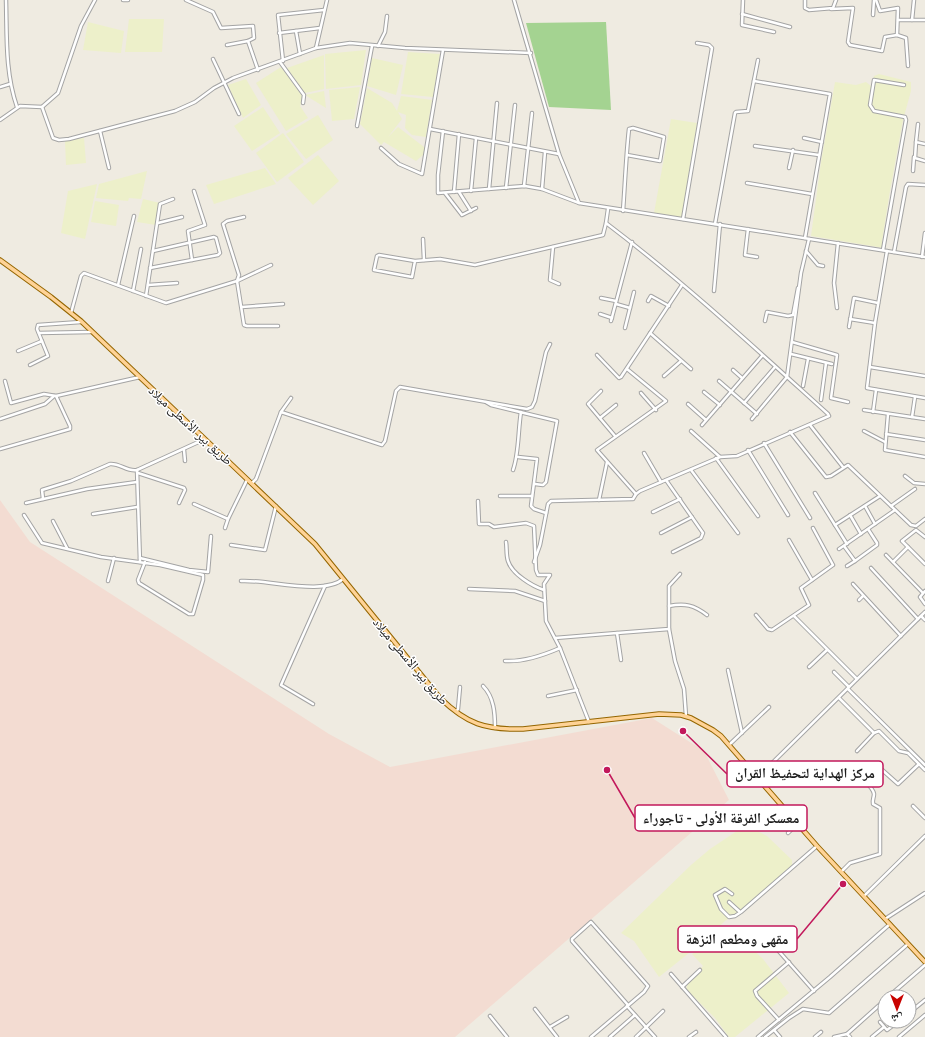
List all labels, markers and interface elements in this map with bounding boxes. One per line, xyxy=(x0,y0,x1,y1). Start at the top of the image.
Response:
street label: طريق بير الأسطى ميلاد xyxy=(145,383,236,469)
street label: طريق بير الأسطى ميلاد xyxy=(369,615,451,708)
callout: مركز الهداية لتحفيظ القران xyxy=(727,761,883,787)
text: مركز الهداية لتحفيظ القران xyxy=(735,765,875,782)
callout: معسكر الفرقة الأولى - تاجوراء xyxy=(635,805,807,831)
text: معسكر الفرقة الأولى - تاجوراء xyxy=(643,810,799,827)
callout: مقهى ومطعم النزهة xyxy=(678,926,797,952)
text: مقهى ومطعم النزهة xyxy=(686,931,788,949)
north arrow xyxy=(877,989,917,1029)
text: ش xyxy=(891,1011,903,1025)

